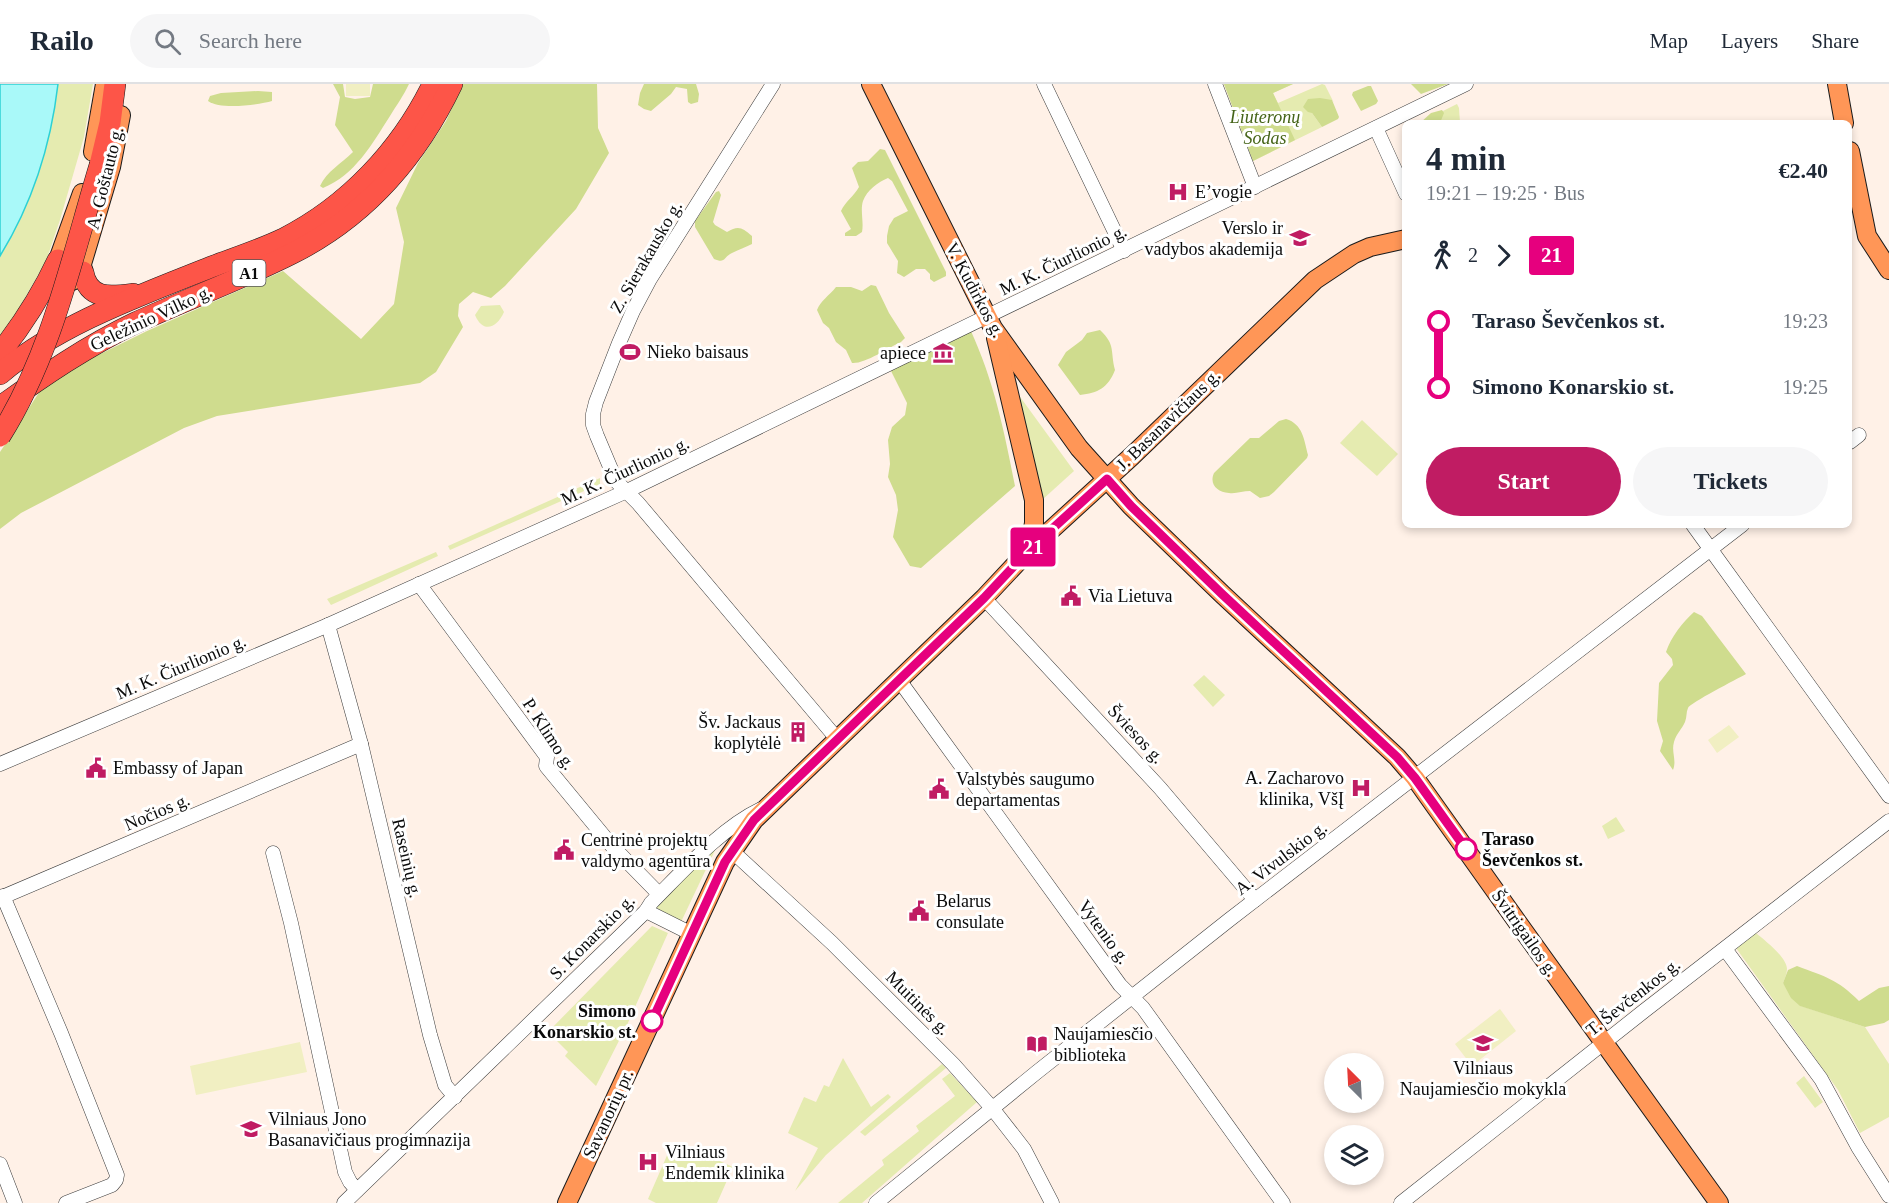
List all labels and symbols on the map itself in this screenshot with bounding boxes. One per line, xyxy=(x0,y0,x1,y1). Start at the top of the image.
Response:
park label: Liuteronų Sodas xyxy=(1229,107,1300,148)
street label: A. Goštauto g. xyxy=(83,125,127,231)
hospital icon: E’vogie xyxy=(1166,180,1190,204)
place label: E’vogie xyxy=(1195,182,1252,202)
street label: Z. Sierakausko g. xyxy=(606,197,686,317)
place label: Verslo ir vadybos akademija xyxy=(1145,218,1283,259)
street label: M. K. Čiurlionio g. xyxy=(996,220,1130,299)
school or university icon: Verslo ir vadybos akademija xyxy=(1288,226,1312,250)
street label: V. Kudirkos g. xyxy=(942,239,1008,341)
road number: A1 xyxy=(232,260,266,286)
street label: Geležinio Vilko g. xyxy=(87,281,215,355)
sports icon: Nieko baisaus xyxy=(618,340,642,364)
museum icon: apiece xyxy=(931,341,955,365)
place label: Nieko baisaus xyxy=(647,342,748,362)
place label: apiece xyxy=(880,343,926,363)
street label: J. Basanavičiaus g. xyxy=(1112,365,1224,475)
street label: M. K. Čiurlionio g. xyxy=(557,432,692,509)
line badge: 21 xyxy=(1006,528,1060,566)
public building icon: Via Lietuva xyxy=(1059,584,1083,608)
place label: Via Lietuva xyxy=(1088,586,1172,606)
street label: M. K. Čiurlionio g. xyxy=(113,630,249,703)
street label: P. Klimo g. xyxy=(519,695,579,773)
street label: Šviesos g. xyxy=(1104,700,1169,768)
place label: Šv. Jackaus koplytėlė xyxy=(698,711,781,753)
building icon: Šv. Jackaus koplytėlė xyxy=(786,720,810,744)
public building icon: Embassy of Japan xyxy=(84,756,108,780)
place label: Embassy of Japan xyxy=(113,758,243,778)
place label: A. Zacharovo klinika, VšĮ xyxy=(1245,768,1344,809)
place label: Valstybės saugumo departamentas xyxy=(956,769,1095,810)
hospital icon: A. Zacharovo klinika, VšĮ xyxy=(1349,776,1373,800)
public building icon: Valstybės saugumo departamentas xyxy=(927,777,951,801)
street label: Nočios g. xyxy=(121,789,193,835)
street label: Raseinių g. xyxy=(388,816,426,900)
street label: A. Vivulskio g. xyxy=(1231,817,1331,899)
place label: Taraso Ševčenkos st. xyxy=(1482,829,1583,870)
place label: Centrinė projektų valdymo agentūra xyxy=(581,830,710,871)
public building icon: Centrinė projektų valdymo agentūra xyxy=(552,838,576,862)
marker: Taraso Ševčenkos st. xyxy=(1455,838,1477,860)
street label: Švitrigailos g. xyxy=(1488,885,1563,980)
street label: S. Konarskio g. xyxy=(545,890,639,984)
place label: Belarus consulate xyxy=(936,891,1004,932)
street label: Vytenio g. xyxy=(1074,896,1134,968)
public building icon: Belarus consulate xyxy=(907,899,931,923)
street label: T. Ševčenkos g. xyxy=(1581,953,1684,1040)
street label: Muitinės g. xyxy=(882,967,954,1039)
place label: Simono Konarskio st. xyxy=(533,1001,636,1042)
marker: Simono Konarskio st. xyxy=(641,1010,663,1032)
place label: Naujamiesčio biblioteka xyxy=(1054,1024,1153,1065)
school or university icon: Vilniaus Naujamiesčio mokykla xyxy=(1471,1031,1495,1055)
library icon: Naujamiesčio biblioteka xyxy=(1025,1032,1049,1056)
north arrow xyxy=(1324,1053,1384,1113)
place label: Vilniaus Naujamiesčio mokykla xyxy=(1400,1058,1566,1099)
street label: Savanorių pr. xyxy=(579,1066,637,1162)
place label: Vilniaus Jono Basanavičiaus progimnazija xyxy=(268,1109,470,1150)
school or university icon: Vilniaus Jono Basanavičiaus progimnazija xyxy=(239,1117,263,1141)
place label: Vilniaus Endemik klinika xyxy=(665,1142,784,1183)
hospital icon: Vilniaus Endemik klinika xyxy=(636,1150,660,1174)

